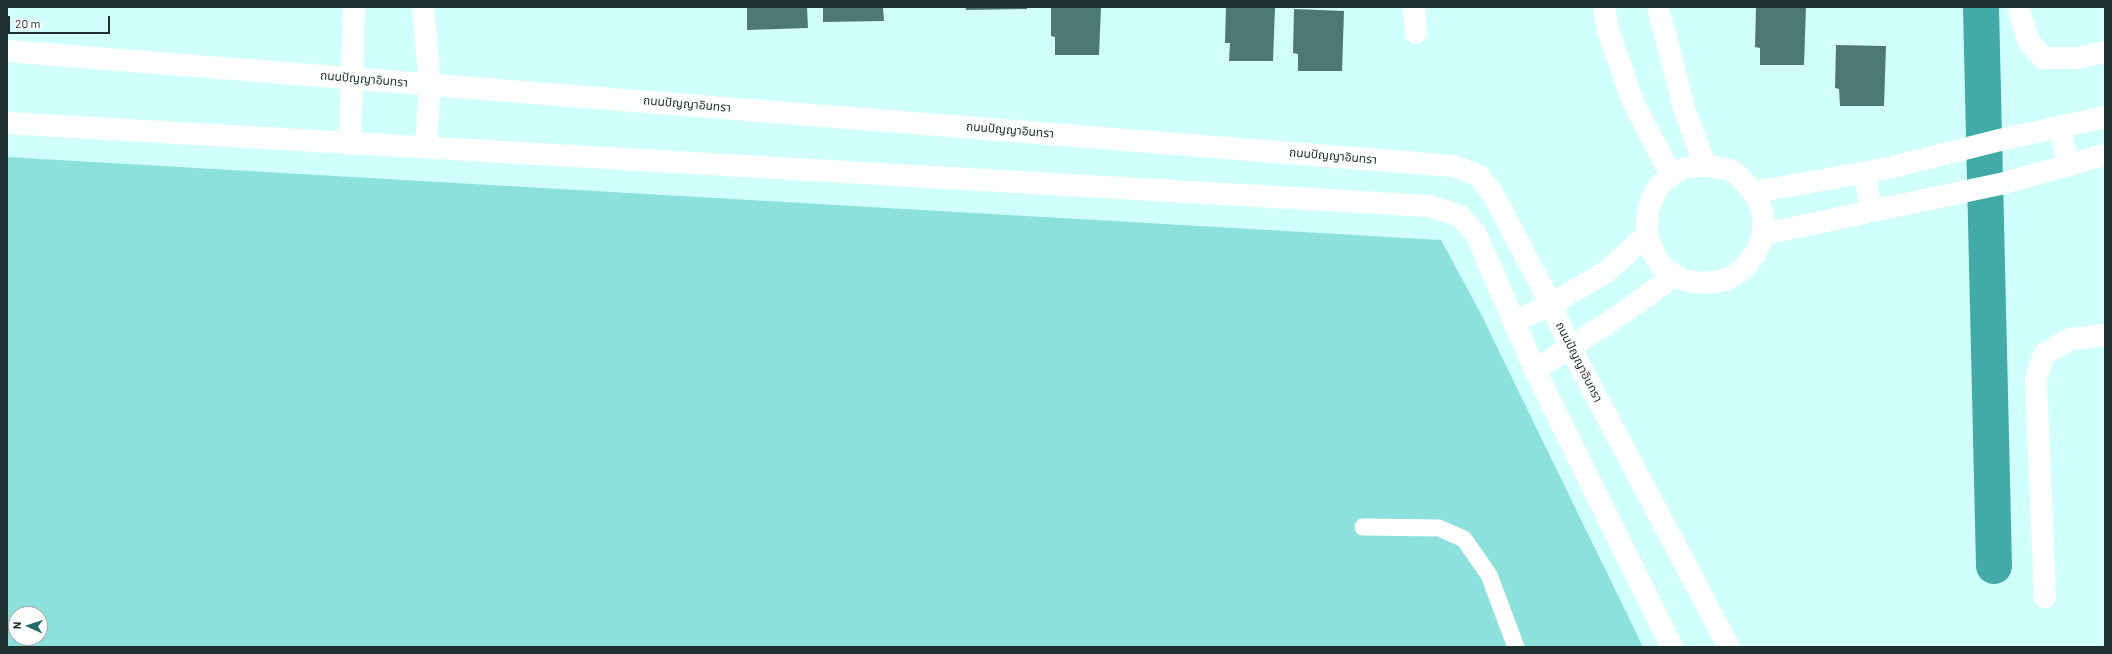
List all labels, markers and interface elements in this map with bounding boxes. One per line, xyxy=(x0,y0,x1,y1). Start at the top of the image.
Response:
scale bar xyxy=(10,8,112,34)
text: 20 m xyxy=(15,16,41,30)
street label: ถนนปัญญาอินทรา xyxy=(319,68,409,90)
street label: ถนนปัญญาอินทรา xyxy=(642,93,732,115)
street label: ถนนปัญญาอินทรา xyxy=(965,119,1055,141)
street label: ถนนปัญญาอินทรา xyxy=(1288,145,1378,167)
street label: ถนนปัญญาอินทรา xyxy=(1553,319,1605,405)
north arrow xyxy=(8,606,48,646)
text: N xyxy=(10,621,23,629)

